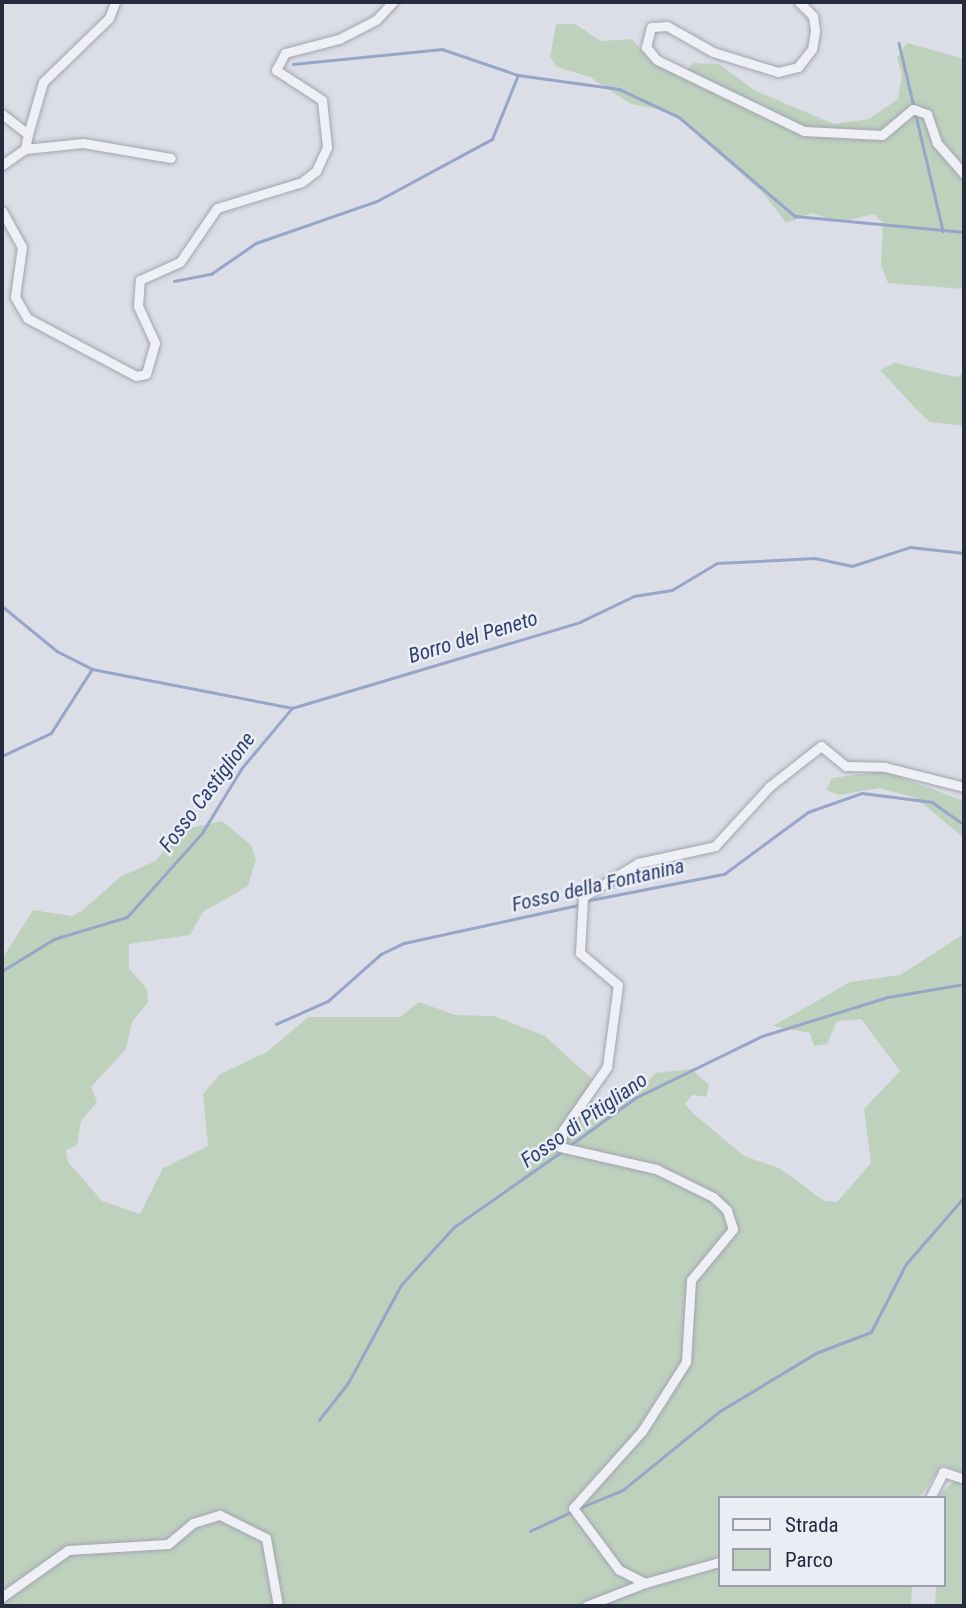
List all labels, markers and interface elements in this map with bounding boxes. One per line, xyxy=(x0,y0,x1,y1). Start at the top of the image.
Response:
water label: Borro del Peneto xyxy=(405,605,541,669)
water label: Fosso Castiglione xyxy=(154,727,260,857)
water label: Fosso della Fontanina xyxy=(509,853,687,917)
water label: Fosso di Pitigliano xyxy=(516,1067,652,1173)
legend xyxy=(718,1496,945,1587)
text: Strada xyxy=(785,1513,839,1537)
text: Parco xyxy=(785,1548,833,1572)

